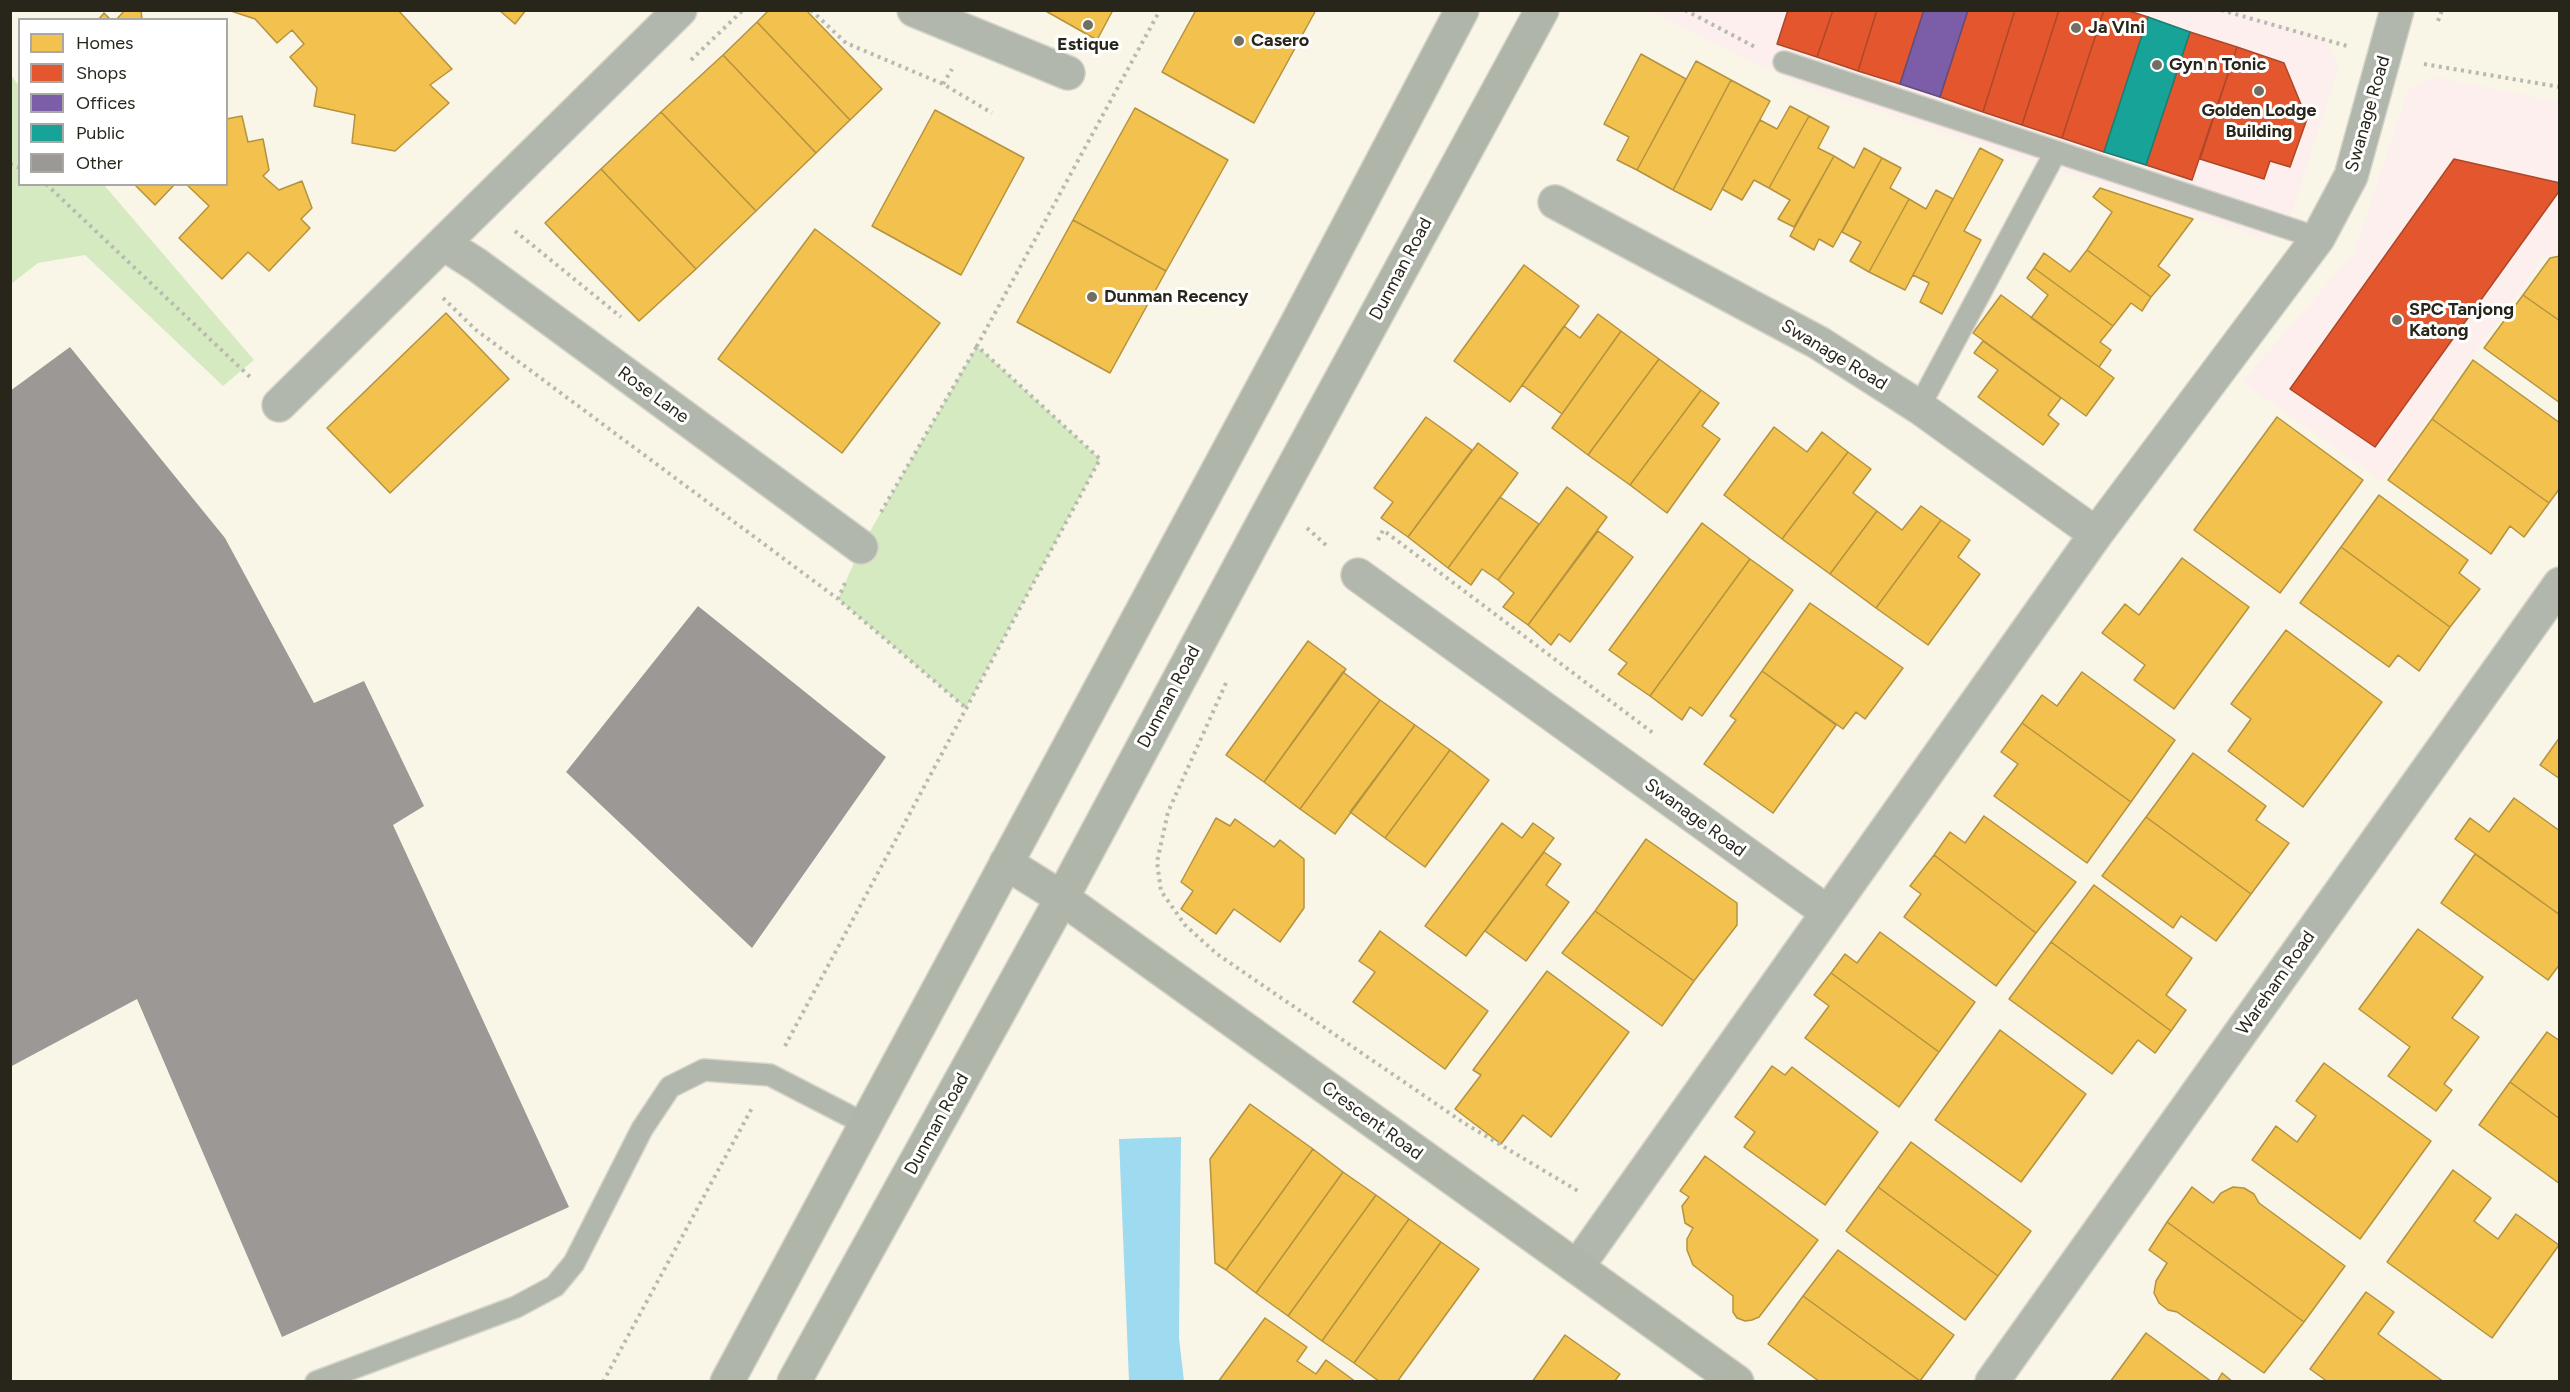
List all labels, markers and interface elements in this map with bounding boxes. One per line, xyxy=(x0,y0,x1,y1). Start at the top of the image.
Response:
place label: Ja VIni xyxy=(2088,17,2145,39)
legend xyxy=(18,18,228,186)
marker: Estique xyxy=(1081,18,1095,32)
marker: Ja VIni xyxy=(2069,21,2083,35)
place label: Casero xyxy=(1251,30,1309,52)
text: Homes xyxy=(76,32,134,54)
place label: Estique xyxy=(1057,34,1119,56)
marker: Casero xyxy=(1232,34,1246,48)
place label: Gyn n Tonic xyxy=(2169,54,2266,76)
street label: Swanage Road xyxy=(2341,54,2395,174)
marker: Gyn n Tonic xyxy=(2150,58,2164,72)
text: Shops xyxy=(76,62,127,84)
marker: Golden Lodge Building xyxy=(2252,84,2266,98)
text: Offices xyxy=(76,92,135,114)
place label: Golden Lodge Building xyxy=(2201,100,2317,142)
text: Public xyxy=(76,122,125,144)
text: Other xyxy=(76,152,123,174)
street label: Dunman Road xyxy=(1365,214,1437,324)
place label: Dunman Recency xyxy=(1104,286,1248,308)
marker: Dunman Recency xyxy=(1085,290,1099,304)
place label: SPC Tanjong Katong xyxy=(2409,299,2514,342)
marker: SPC Tanjong Katong xyxy=(2390,313,2404,327)
street label: Swanage Road xyxy=(1777,315,1891,395)
street label: Rose Lane xyxy=(613,362,693,428)
street label: Dunman Road xyxy=(1133,642,1205,752)
street label: Swanage Road xyxy=(1640,774,1750,862)
street label: Wareham Road xyxy=(2232,927,2320,1039)
street label: Dunman Road xyxy=(900,1069,974,1179)
street label: Crescent Road xyxy=(1317,1077,1427,1165)

